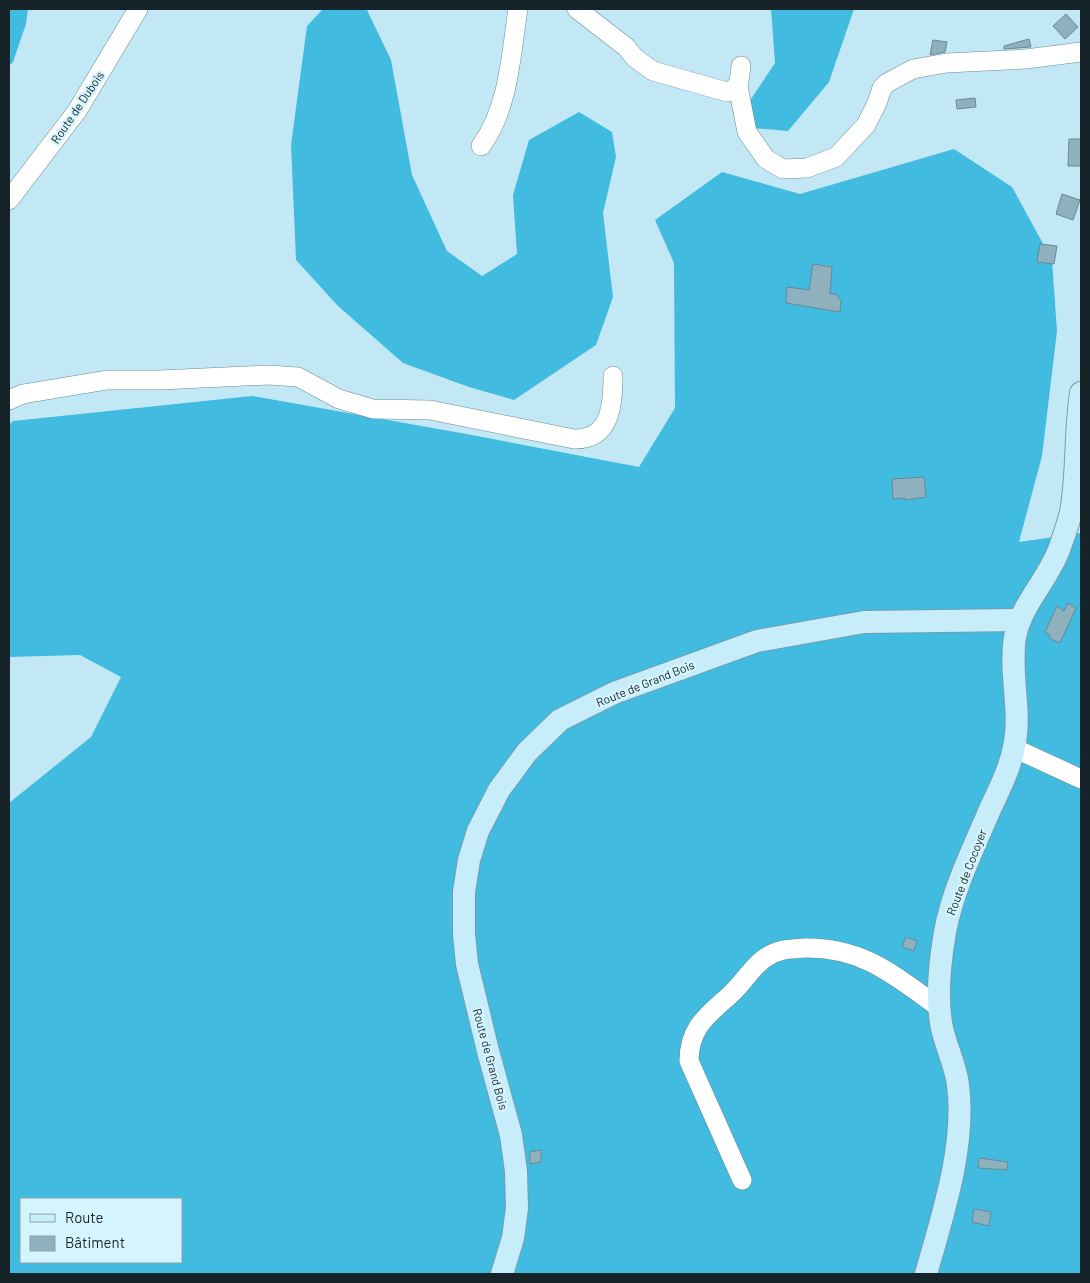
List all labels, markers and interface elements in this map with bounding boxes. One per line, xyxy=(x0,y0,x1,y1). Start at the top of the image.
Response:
street label: Route de Dubois xyxy=(48,68,106,146)
street label: Route de Grand Bois xyxy=(594,657,696,709)
street label: Route de Cocoyer xyxy=(943,826,989,917)
street label: Route de Grand Bois xyxy=(471,1007,511,1112)
legend xyxy=(20,1198,182,1263)
text: Route xyxy=(65,1208,104,1226)
text: Bâtiment xyxy=(65,1233,125,1251)

